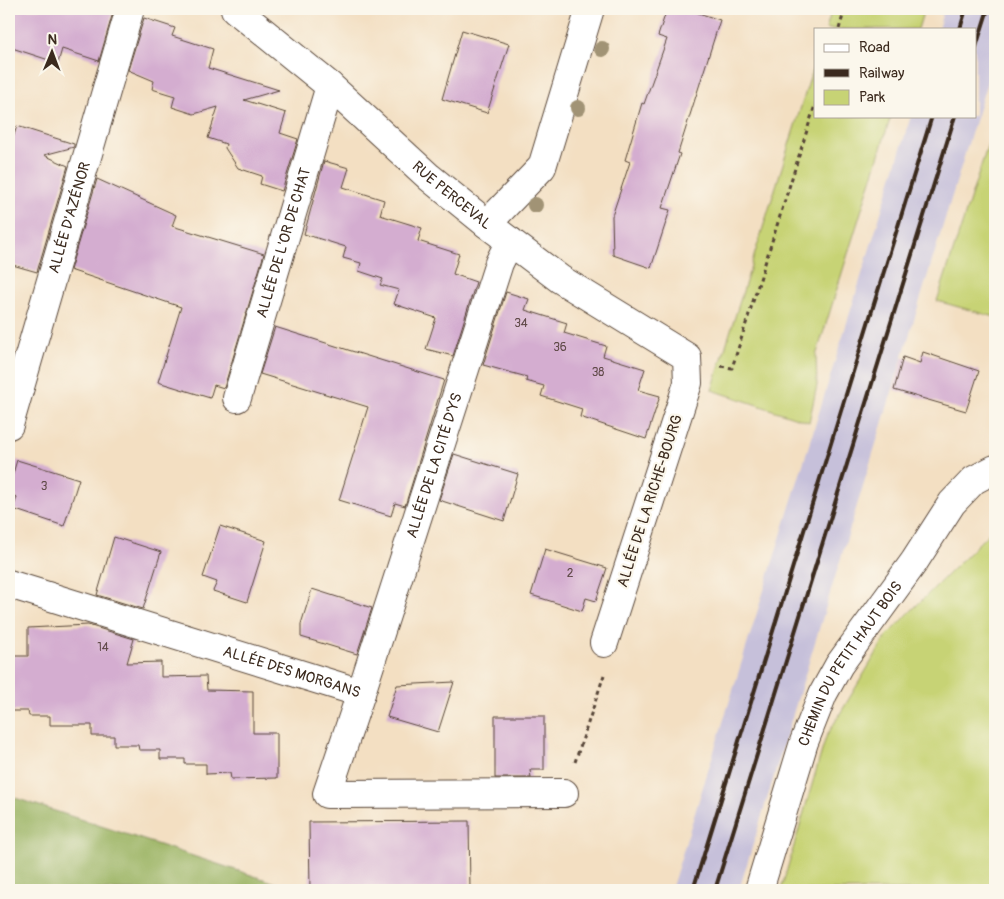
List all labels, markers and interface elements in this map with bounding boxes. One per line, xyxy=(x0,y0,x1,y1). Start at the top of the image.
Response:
north arrow xyxy=(28,28,78,78)
legend xyxy=(814,28,976,118)
text: N xyxy=(47,31,57,48)
text: Road xyxy=(859,38,890,57)
text: Railway xyxy=(859,64,905,83)
text: Park xyxy=(859,88,886,107)
street label: RUE PERCEVAL xyxy=(408,157,496,234)
street label: ALLÉE D'AZÉNOR xyxy=(44,159,95,276)
street label: ALLÉE DE L'OR DE CHAT xyxy=(252,165,315,320)
house number: 34 xyxy=(514,316,528,331)
house number: 36 xyxy=(553,340,567,355)
house number: 38 xyxy=(592,365,604,380)
street label: ALLÉE DE LA CITÉ D'YS xyxy=(402,390,466,540)
street label: ALLÉE DE LA RICHE-BOURG xyxy=(613,412,687,590)
house number: 3 xyxy=(41,479,48,494)
house number: 2 xyxy=(567,566,574,581)
street label: CHEMIN DU PETIT HAUT BOIS xyxy=(794,577,906,749)
house number: 14 xyxy=(97,640,109,655)
street label: ALLÉE DES MORGANS xyxy=(221,641,363,702)

